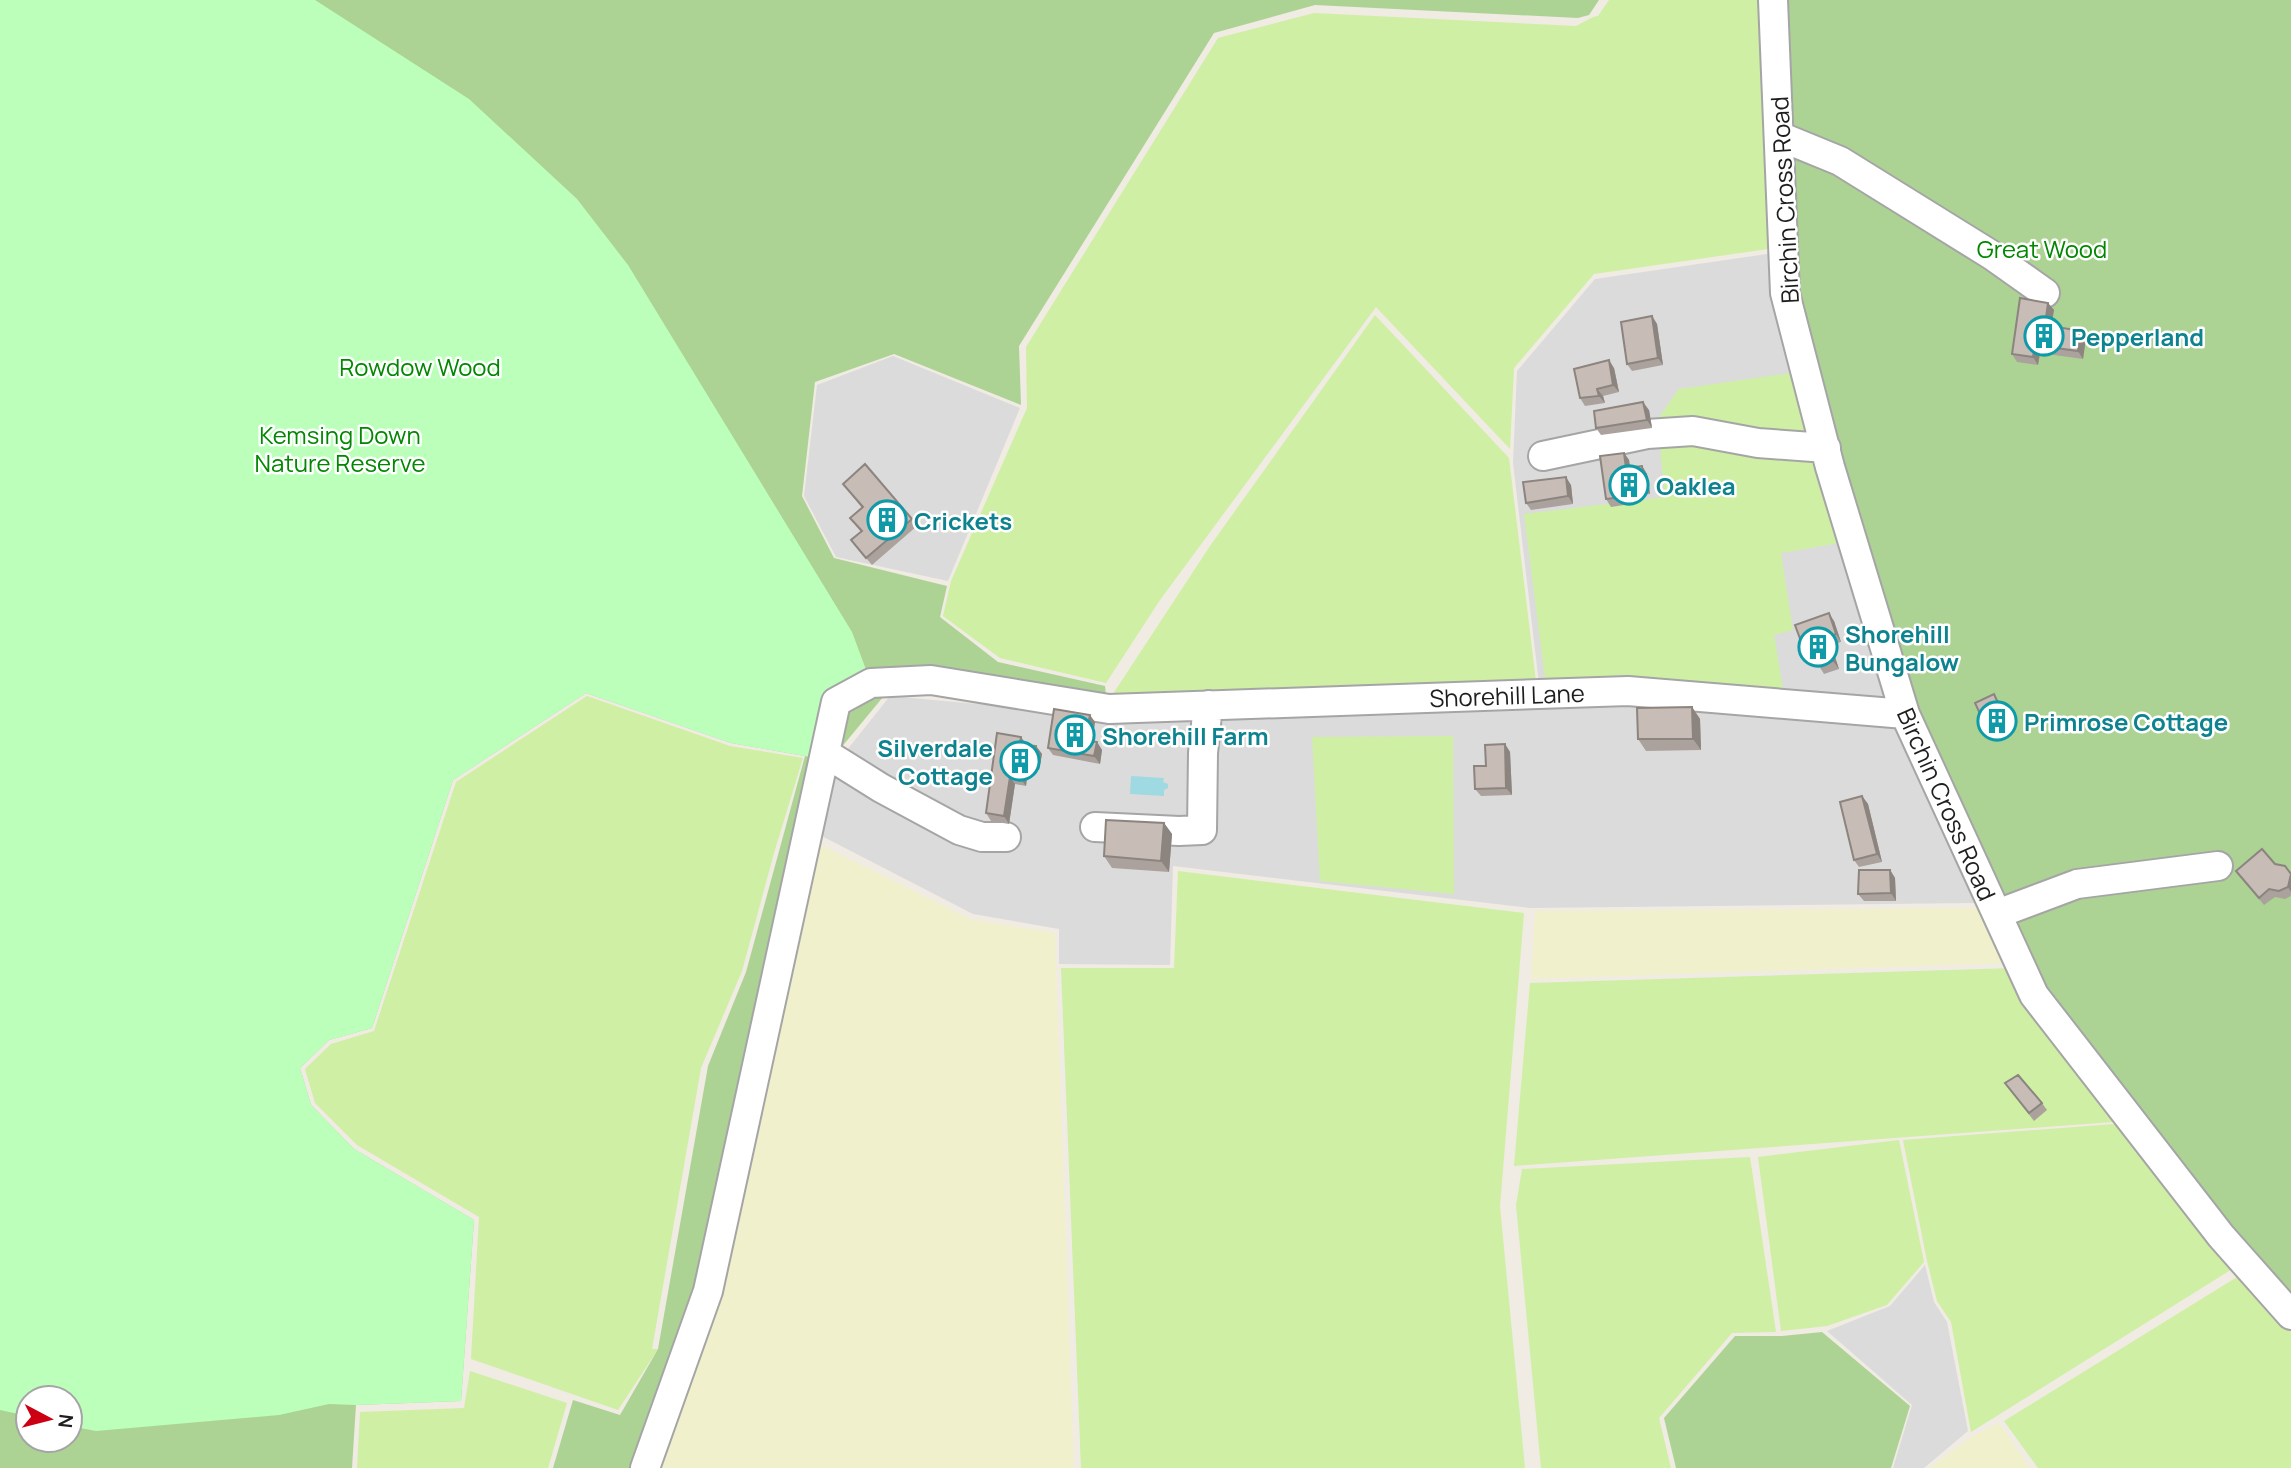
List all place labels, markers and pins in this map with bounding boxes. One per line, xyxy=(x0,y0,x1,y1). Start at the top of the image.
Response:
building icon: Pepperland xyxy=(2023,315,2065,357)
place label: Pepperland xyxy=(2071,320,2204,353)
building icon: Oaklea xyxy=(1608,464,1650,506)
place label: Oaklea xyxy=(1656,469,1736,502)
building icon: Crickets xyxy=(866,499,908,541)
place label: Crickets xyxy=(914,504,1012,537)
place label: Shorehill Bungalow xyxy=(1845,617,1959,678)
building icon: Shorehill Bungalow xyxy=(1797,626,1839,668)
building icon: Primrose Cottage xyxy=(1976,700,2018,742)
place label: Primrose Cottage xyxy=(2024,705,2228,738)
building icon: Shorehill Farm xyxy=(1054,714,1096,756)
place label: Shorehill Farm xyxy=(1102,719,1268,752)
place label: Silverdale Cottage xyxy=(877,731,993,792)
building icon: Silverdale Cottage xyxy=(999,740,1041,782)

